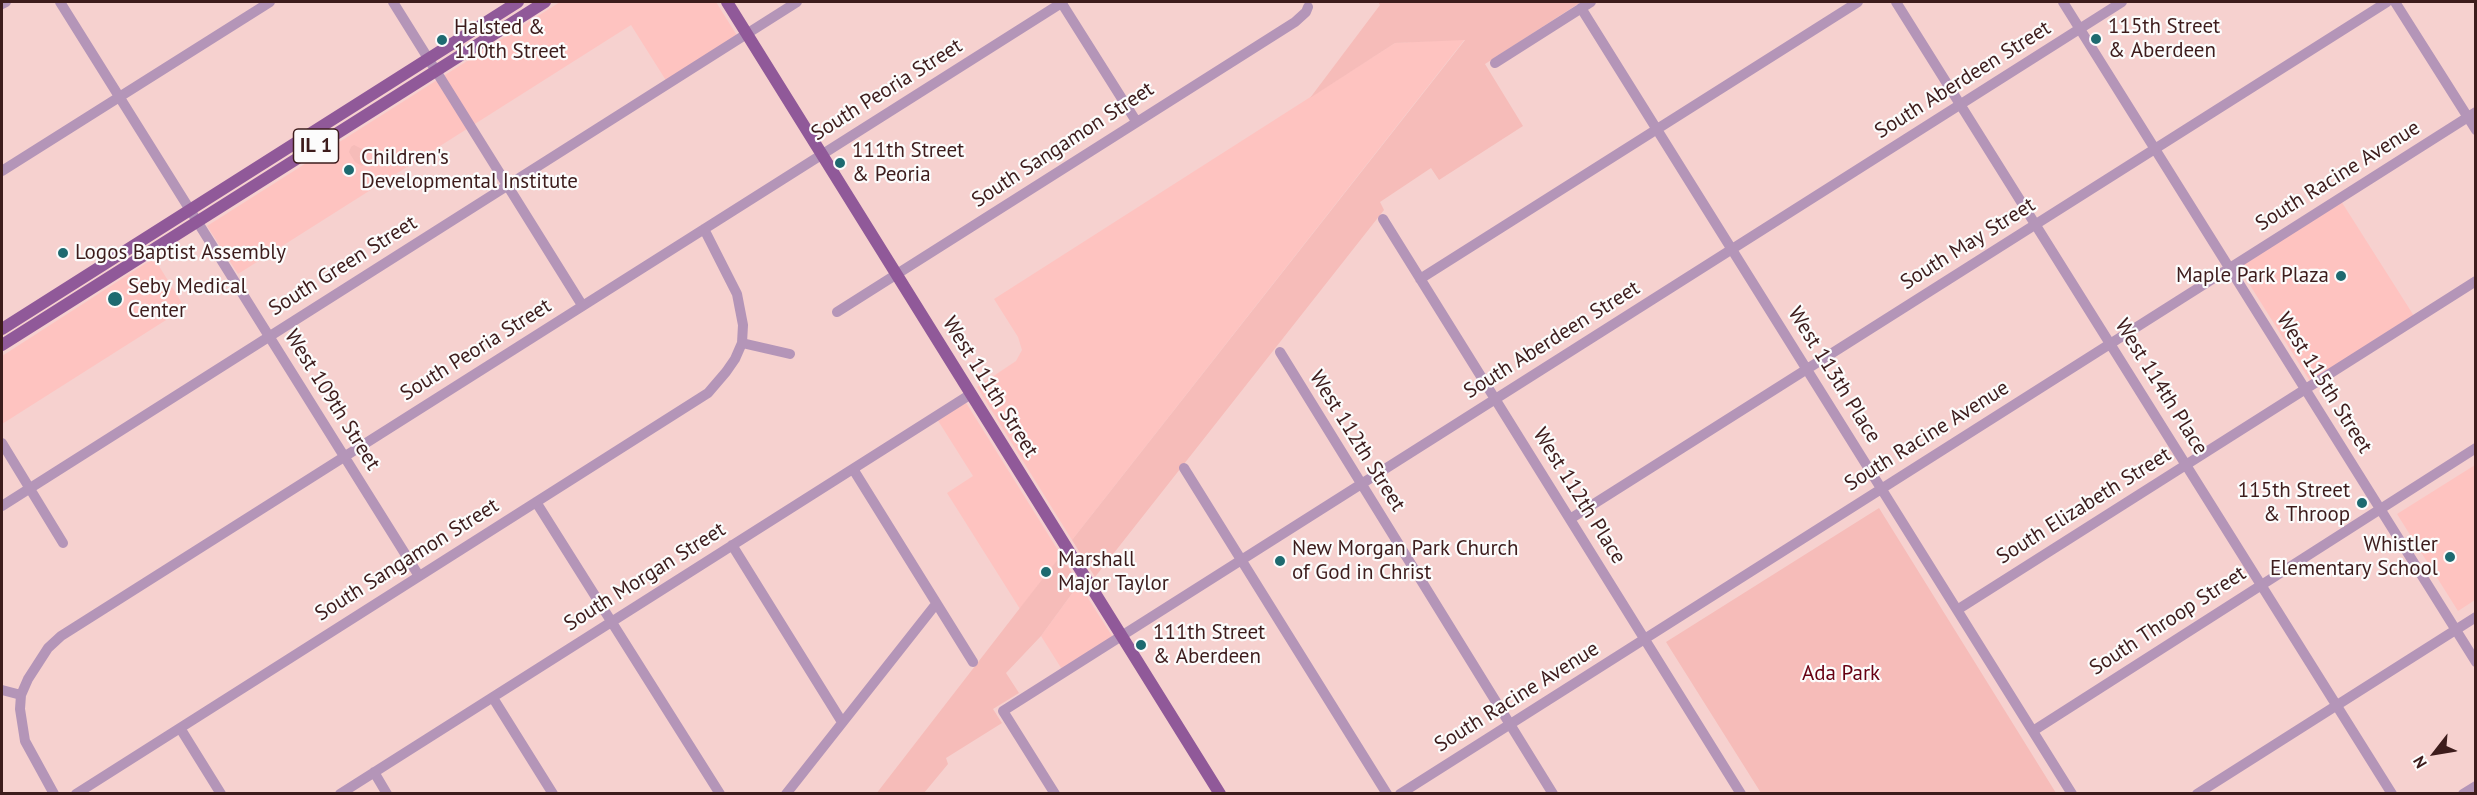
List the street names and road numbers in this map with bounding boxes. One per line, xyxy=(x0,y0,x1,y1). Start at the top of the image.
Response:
street label: South Aberdeen Street xyxy=(1870,16,2056,144)
street label: South Peoria Street xyxy=(807,33,967,147)
street label: South Sangamon Street xyxy=(967,77,1159,213)
street label: South Racine Avenue xyxy=(2251,115,2425,237)
road number: IL 1 xyxy=(294,129,338,163)
street label: South May Street xyxy=(1896,193,2040,295)
street label: South Green Street xyxy=(264,210,422,322)
street label: South Aberdeen Street xyxy=(1459,276,1645,404)
street label: South Peoria Street xyxy=(396,293,556,407)
street label: West 113th Place xyxy=(1782,303,1886,447)
street label: West 115th Street xyxy=(2271,308,2377,458)
street label: West 111th Street xyxy=(937,312,1043,462)
street label: West 114th Place xyxy=(2109,315,2213,459)
street label: West 109th Street xyxy=(279,325,385,475)
street label: West 112th Street xyxy=(1304,366,1410,516)
street label: South Racine Avenue xyxy=(1840,375,2014,497)
street label: West 112th Place xyxy=(1527,424,1631,568)
street label: South Elizabeth Street xyxy=(1992,442,2176,570)
street label: South Sangamon Street xyxy=(311,493,503,627)
street label: South Morgan Street xyxy=(560,517,730,637)
street label: South Throop Street xyxy=(2085,561,2251,681)
street label: South Racine Avenue xyxy=(1430,636,1604,758)

